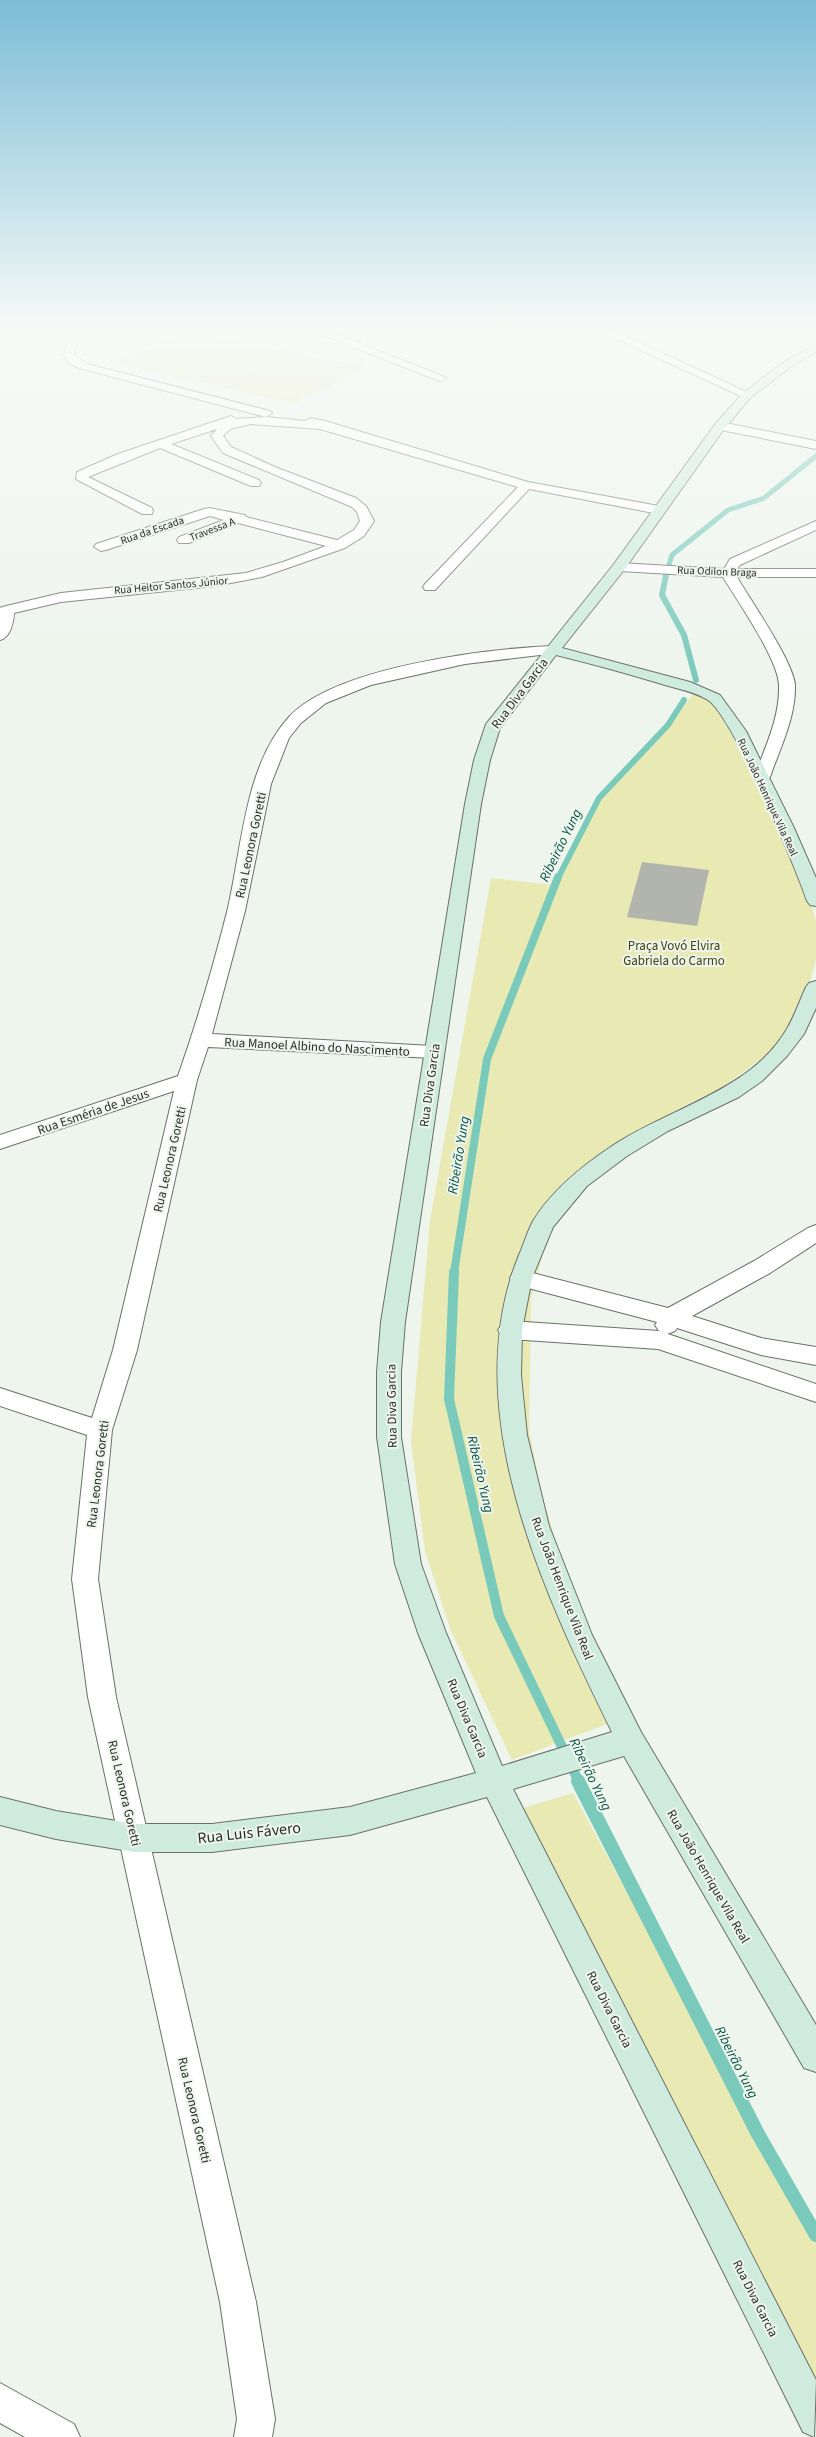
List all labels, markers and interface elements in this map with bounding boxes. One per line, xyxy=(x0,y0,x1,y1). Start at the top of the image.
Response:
street label: Rua da Escada xyxy=(118,513,186,548)
street label: Travessa A xyxy=(187,514,237,545)
street label: Rua Odilon Braga xyxy=(677,563,757,580)
street label: Rua Heitor Santos Júnior xyxy=(113,573,229,598)
street label: Rua Diva Garcia xyxy=(487,654,552,733)
street label: Rua João Henrique Vila Real xyxy=(734,736,802,859)
street label: Rua Leonora Goretti xyxy=(231,790,271,900)
water label: Ribeirão Yung xyxy=(535,806,587,885)
park label: Praça Vovó Elvira Gabriela do Carmo xyxy=(623,937,725,970)
street label: Rua Manoel Albino do Nascimento xyxy=(224,1033,410,1061)
street label: Rua Diva Garcia xyxy=(415,1042,445,1128)
street label: Rua Esméria de Jesus xyxy=(35,1084,152,1139)
street label: Rua Leonora Goretti xyxy=(149,1104,191,1214)
water label: Ribeirão Yung xyxy=(443,1115,475,1196)
street label: Rua Diva Garcia xyxy=(382,1364,402,1448)
street label: Rua Leonora Goretti xyxy=(82,1419,114,1529)
water label: Ribeirão Yung xyxy=(461,1434,499,1515)
street label: Rua João Henrique Vila Real xyxy=(526,1514,598,1662)
street label: Rua Diva Garcia xyxy=(442,1676,492,1761)
water label: Ribeirão Yung xyxy=(564,1735,616,1814)
street label: Rua Leonora Goretti xyxy=(103,1738,145,1848)
street label: Rua João Henrique Vila Real xyxy=(662,1806,754,1947)
street label: Rua Luis Fávero xyxy=(196,1817,302,1849)
street label: Rua Diva Garcia xyxy=(582,1968,636,2051)
water label: Ribeirão Yung xyxy=(709,2023,763,2102)
street label: Rua Leonora Goretti xyxy=(173,2055,215,2165)
street label: Rua Diva Garcia xyxy=(728,2257,782,2340)

